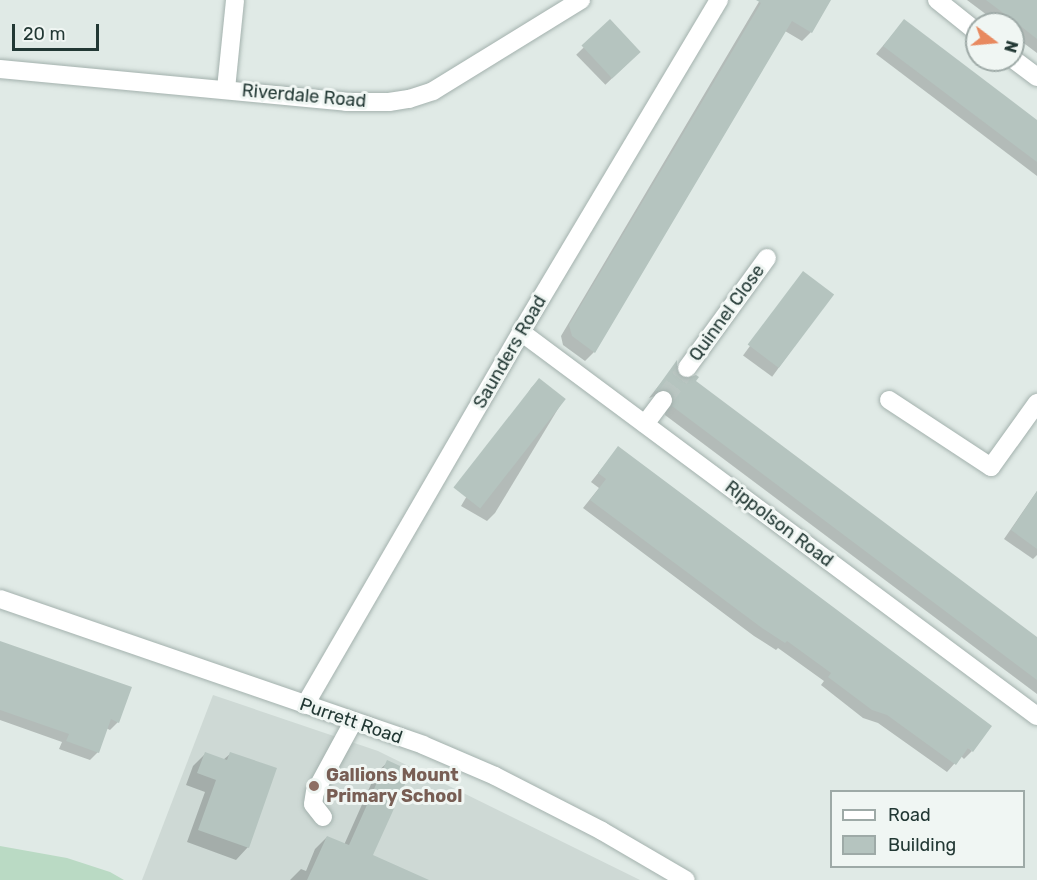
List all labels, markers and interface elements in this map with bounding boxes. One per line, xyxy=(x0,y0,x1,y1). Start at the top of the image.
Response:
scale bar xyxy=(15,12,102,50)
north arrow xyxy=(965,12,1025,72)
text: 20 m xyxy=(23,23,65,45)
text: N xyxy=(1000,38,1022,55)
street label: Riverdale Road xyxy=(241,80,367,112)
street label: Quinnel Close xyxy=(685,261,769,365)
street label: Saunders Road xyxy=(469,292,551,412)
street label: Rippolson Road xyxy=(721,476,837,572)
street label: Purrett Road xyxy=(297,693,405,749)
place label: Gallions Mount Primary School xyxy=(326,765,463,808)
marker: Gallions Mount Primary School xyxy=(307,779,321,793)
legend xyxy=(830,790,1025,868)
text: Road xyxy=(888,804,931,826)
text: Building xyxy=(888,834,956,856)

